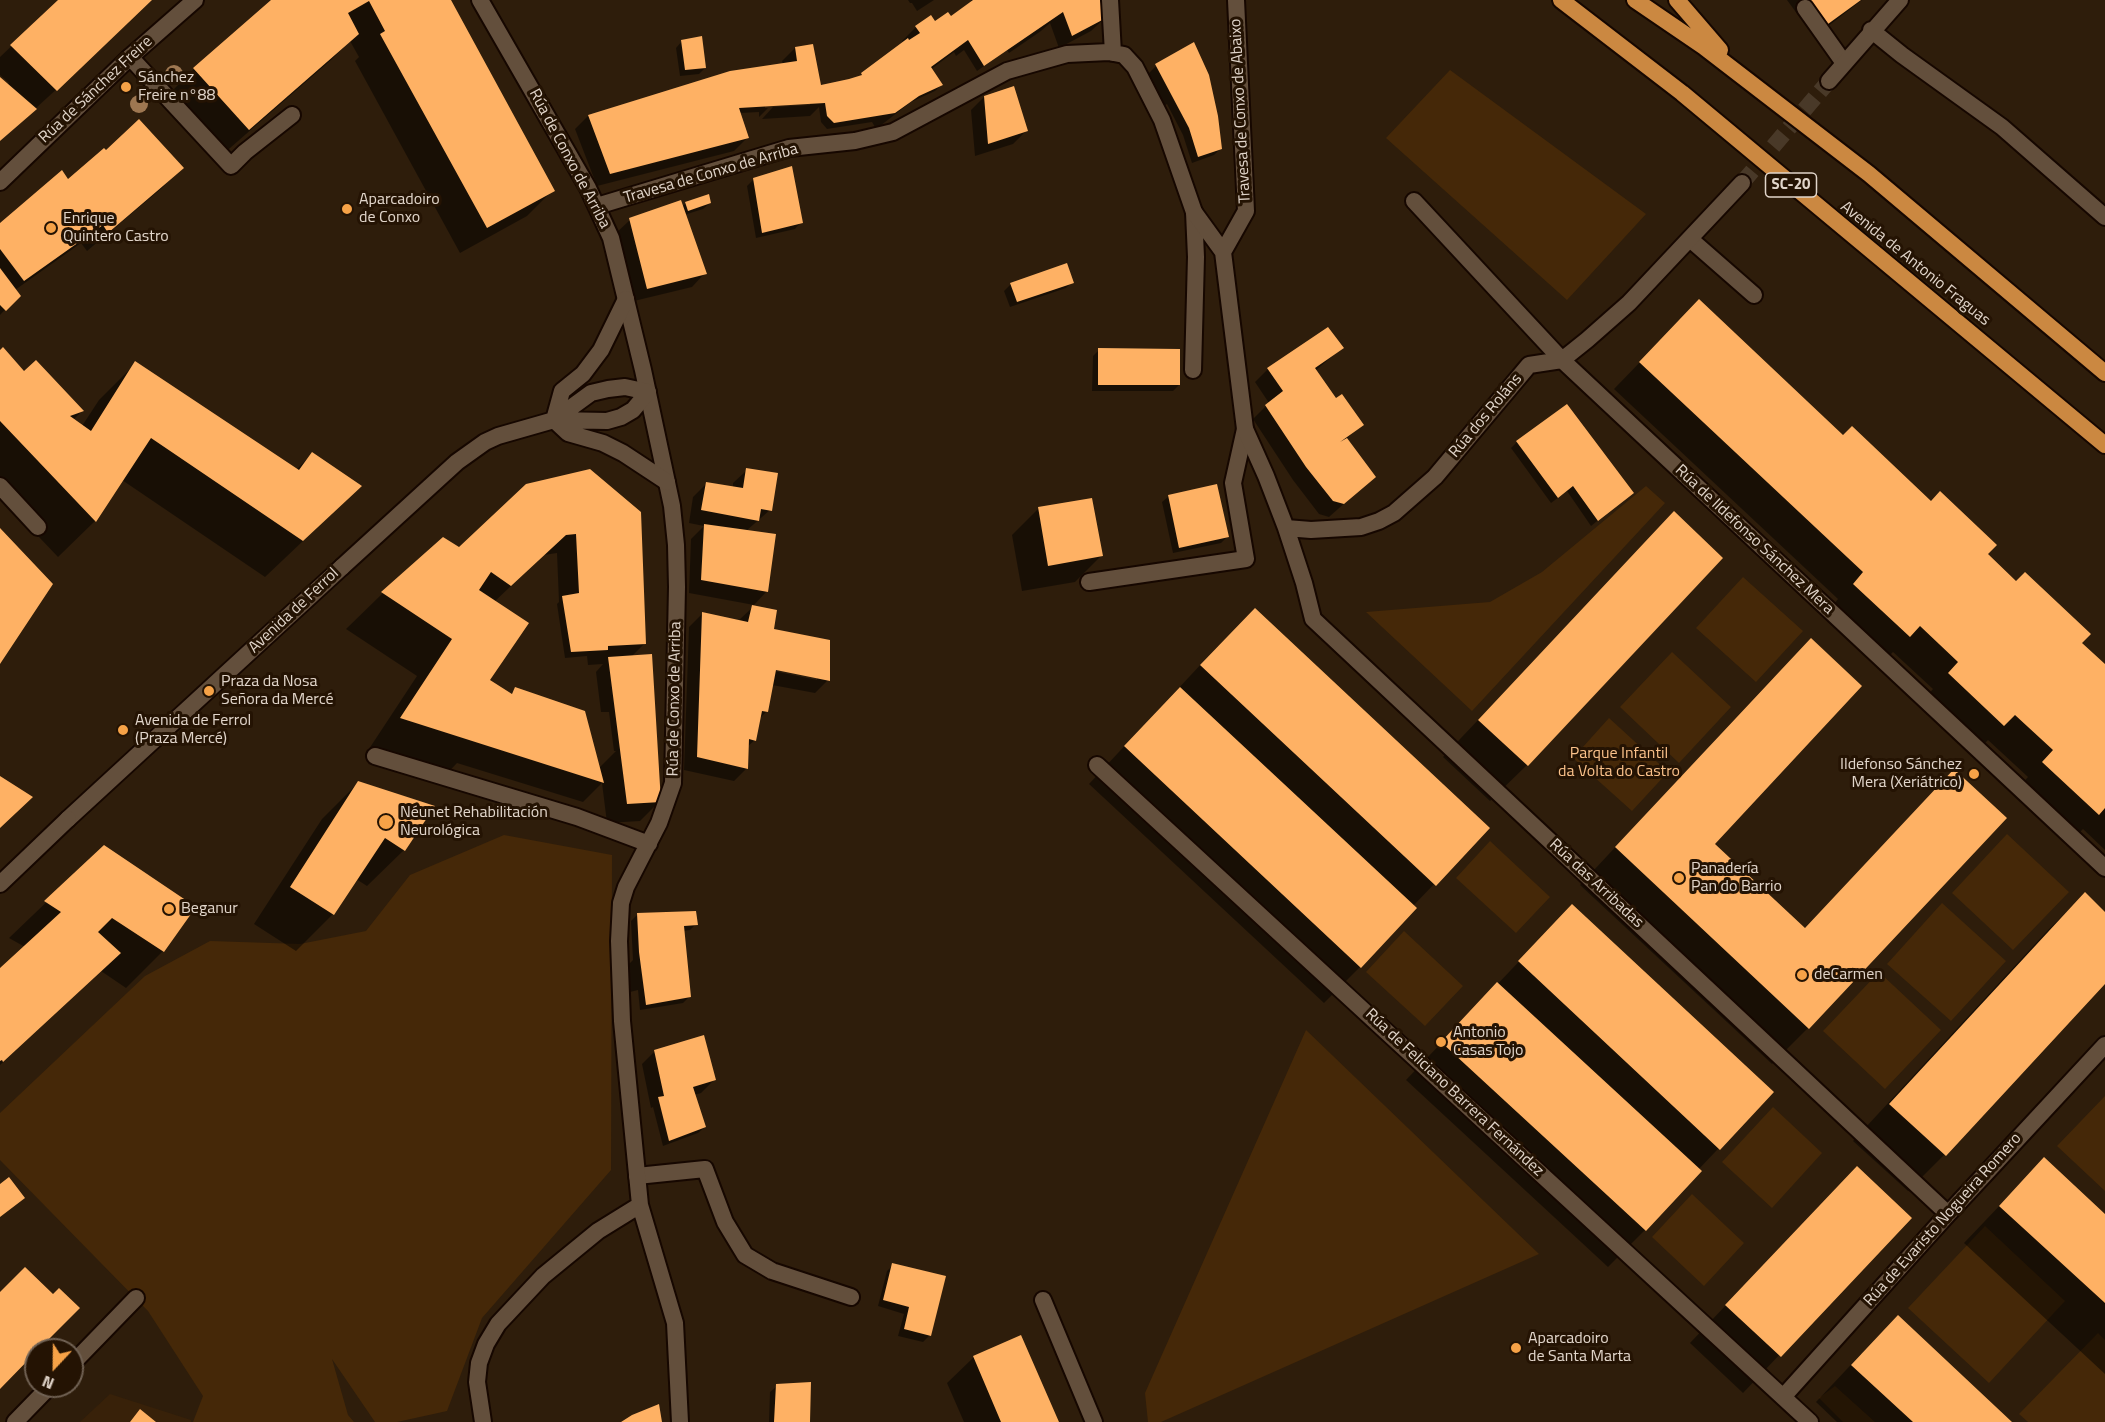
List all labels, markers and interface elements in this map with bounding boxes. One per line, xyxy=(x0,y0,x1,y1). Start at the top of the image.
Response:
street label: Travesa de Conxo de Abaixo xyxy=(1227,18,1255,204)
street label: Rúa de Sánchez Freire xyxy=(35,32,157,148)
place label: Sánchez Freire n°88 xyxy=(138,68,215,106)
marker: Sánchez Freire n°88 xyxy=(119,80,133,94)
street label: Rúa de Conxo de Arriba xyxy=(524,86,614,232)
street label: Travesa de Conxo de Arriba xyxy=(622,140,800,208)
road number: SC-20 xyxy=(1766,173,1816,197)
place label: Aparcadoiro de Conxo xyxy=(359,190,440,228)
street label: Avenida de Antonio Fraguas xyxy=(1836,198,1994,330)
marker: Aparcadoiro de Conxo xyxy=(340,202,354,216)
place label: Enrique Quintero Castro xyxy=(63,209,169,247)
marker: Enrique Quintero Castro xyxy=(44,221,58,235)
street label: Rúa dos Roláns xyxy=(1445,370,1527,462)
street label: Rúa de Ildefonso Sánchez Mera xyxy=(1671,461,1837,619)
street label: Avenida de Ferrol xyxy=(245,564,343,658)
street label: Rúa de Conxo de Arriba xyxy=(664,621,686,777)
place label: Praza da Nosa Señora da Mercé xyxy=(221,672,334,710)
marker: Praza da Nosa Señora da Mercé xyxy=(202,684,216,698)
place label: Avenida de Ferrol (Praza Mercé) xyxy=(135,711,251,749)
marker: Avenida de Ferrol (Praza Mercé) xyxy=(116,723,130,737)
park label: Parque Infantil da Volta do Castro xyxy=(1558,744,1680,782)
place label: Ildefonso Sánchez Mera (Xeriátrico) xyxy=(1840,755,1962,793)
marker: Ildefonso Sánchez Mera (Xeriátrico) xyxy=(1967,767,1981,781)
place label: Néunet Rehabilitación Neurológica xyxy=(400,803,548,841)
marker: Néunet Rehabilitación Neurológica xyxy=(377,813,395,831)
street label: Rúa das Arribadas xyxy=(1545,835,1647,933)
place label: Panadería Pan do Barrio xyxy=(1691,859,1782,897)
marker: Panadería Pan do Barrio xyxy=(1672,871,1686,885)
place label: Beganur xyxy=(181,899,238,919)
marker: Beganur xyxy=(162,902,176,916)
place label: deCarmen xyxy=(1814,965,1883,985)
marker: deCarmen xyxy=(1795,968,1809,982)
street label: Rúa de Feliciano Barrera Fernández xyxy=(1361,1005,1547,1181)
place label: Antonio Casas Tojo xyxy=(1453,1023,1523,1061)
marker: Antonio Casas Tojo xyxy=(1434,1035,1448,1049)
street label: Rúa de Evaristo Nogueira Romero xyxy=(1860,1130,2026,1310)
place label: Aparcadoiro de Santa Marta xyxy=(1528,1329,1631,1367)
north arrow xyxy=(24,1338,84,1398)
marker: Aparcadoiro de Santa Marta xyxy=(1509,1341,1523,1355)
text: N xyxy=(38,1370,58,1396)

